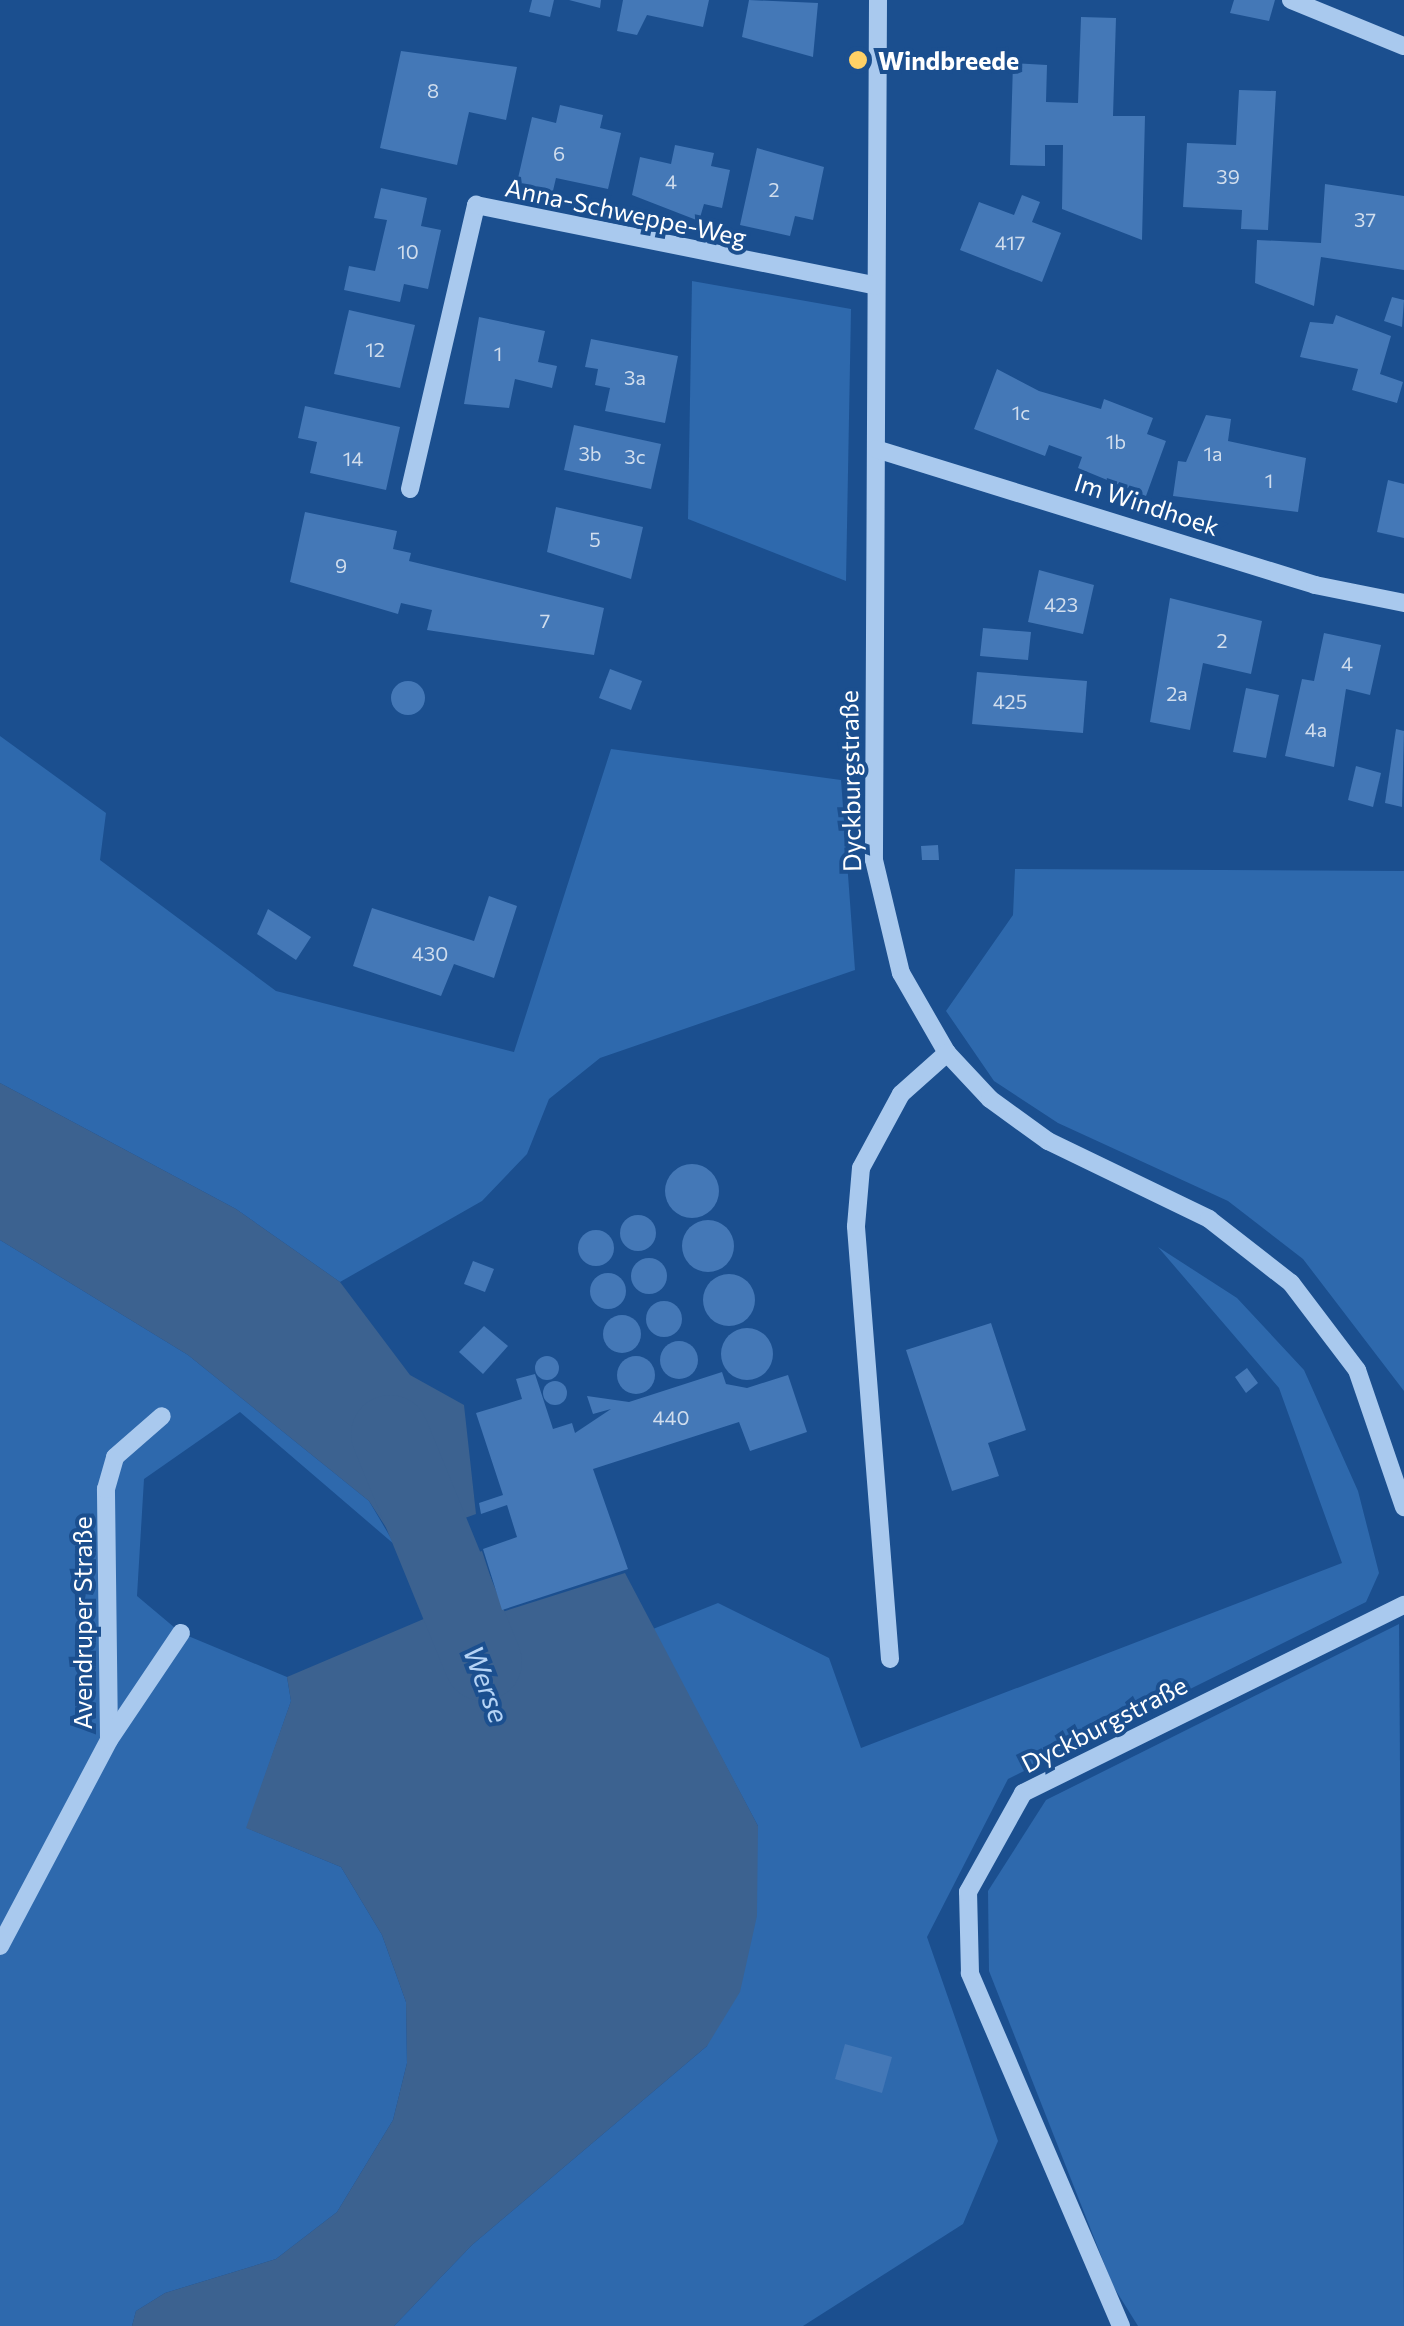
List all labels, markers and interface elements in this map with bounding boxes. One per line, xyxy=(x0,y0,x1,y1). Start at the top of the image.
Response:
place label: Windbreede xyxy=(878,45,1019,75)
marker: Windbreede xyxy=(847,49,869,71)
house number: 8 xyxy=(427,78,439,102)
house number: 6 xyxy=(553,141,565,165)
house number: 39 xyxy=(1216,164,1240,188)
house number: 4 xyxy=(665,169,677,193)
street label: Anna-Schweppe-Weg xyxy=(503,172,749,252)
house number: 2 xyxy=(768,177,780,201)
house number: 37 xyxy=(1354,207,1376,231)
house number: 417 xyxy=(995,230,1025,254)
house number: 10 xyxy=(397,239,419,263)
house number: 12 xyxy=(365,337,385,361)
house number: 1 xyxy=(494,341,502,365)
house number: 3a xyxy=(624,365,646,389)
house number: 1c xyxy=(1012,400,1030,424)
house number: 1b xyxy=(1106,429,1126,453)
house number: 3b xyxy=(578,441,602,465)
house number: 1a xyxy=(1203,441,1223,465)
house number: 3c xyxy=(624,444,646,468)
house number: 14 xyxy=(343,446,363,470)
street label: Im Windhoek xyxy=(1071,467,1223,541)
house number: 1 xyxy=(1265,468,1273,492)
house number: 5 xyxy=(589,527,601,551)
house number: 9 xyxy=(335,553,347,577)
house number: 423 xyxy=(1044,592,1078,616)
house number: 7 xyxy=(540,608,550,632)
house number: 2 xyxy=(1216,628,1228,652)
house number: 4 xyxy=(1341,651,1353,675)
house number: 2a xyxy=(1166,681,1188,705)
house number: 425 xyxy=(993,689,1027,713)
street label: Dyckburgstraße xyxy=(833,690,867,872)
house number: 4a xyxy=(1305,717,1327,741)
house number: 430 xyxy=(412,941,448,965)
house number: 440 xyxy=(652,1405,690,1429)
street label: Avendruper Straße xyxy=(67,1516,97,1730)
water label: Werse xyxy=(457,1641,517,1727)
street label: Dyckburgstraße xyxy=(1016,1669,1192,1779)

